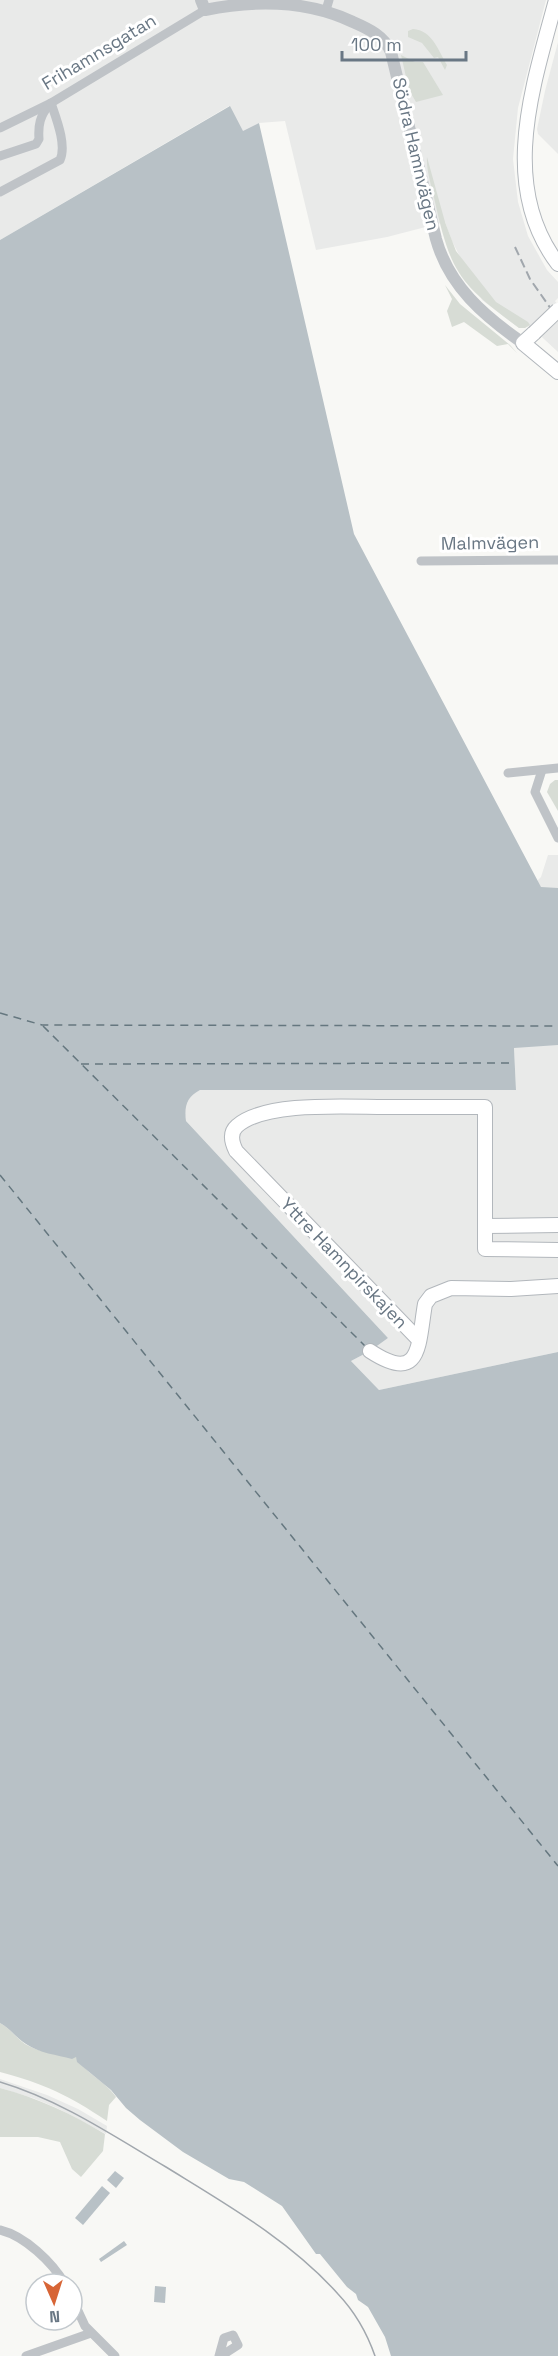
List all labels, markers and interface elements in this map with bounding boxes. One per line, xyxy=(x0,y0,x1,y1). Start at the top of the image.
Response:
street label: Frihamnsgatan xyxy=(37,8,160,95)
scale bar xyxy=(342,24,466,62)
text: 100 m xyxy=(351,33,402,56)
street label: Södra Hamnvägen xyxy=(388,75,445,233)
street label: Malmvägen xyxy=(441,530,539,555)
street label: Yttre Hamnpirskajen xyxy=(276,1192,413,1333)
north arrow xyxy=(24,2272,84,2332)
text: N xyxy=(49,2306,61,2327)

